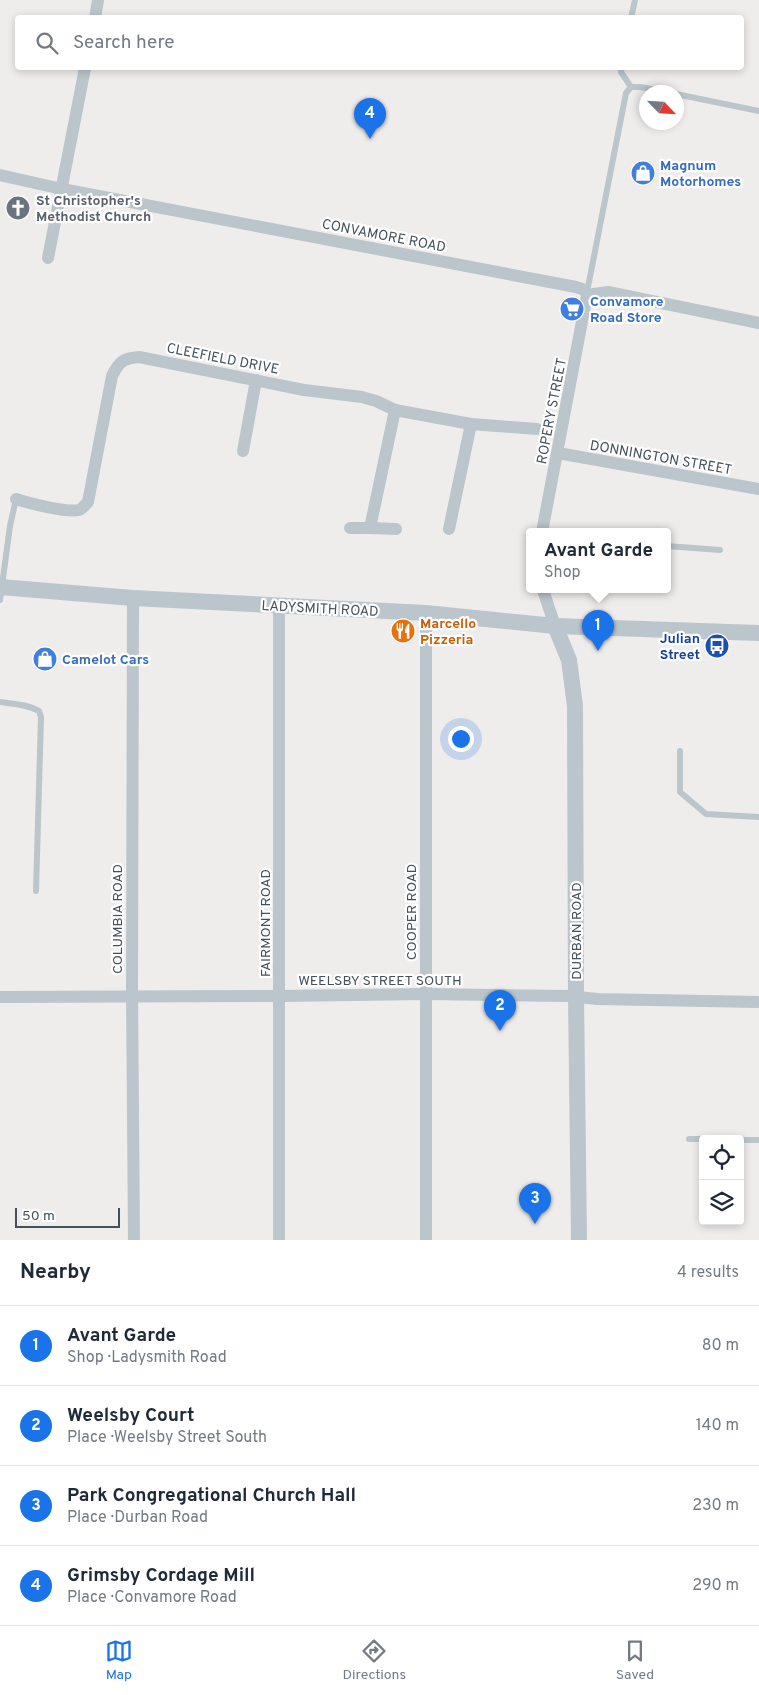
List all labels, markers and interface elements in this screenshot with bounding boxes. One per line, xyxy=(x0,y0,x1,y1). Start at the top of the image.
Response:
search box xyxy=(15,15,744,70)
icon: search xyxy=(33,29,61,57)
text: Search here xyxy=(73,31,175,55)
north arrow xyxy=(639,85,684,130)
pin: 4 xyxy=(354,98,386,139)
place label: Magnum Motorhomes xyxy=(660,158,741,191)
shop icon: Magnum Motorhomes xyxy=(630,160,656,186)
place label: St Christopher's Methodist Church xyxy=(36,193,151,226)
church icon: St Christopher's Methodist Church xyxy=(5,195,31,221)
street label: CONVAMORE ROAD xyxy=(320,216,447,257)
place label: Convamore Road Store xyxy=(590,294,664,327)
supermarket icon: Convamore Road Store xyxy=(559,296,585,322)
street label: CLEEFIELD DRIVE xyxy=(165,340,280,379)
street label: ROPERY STREET xyxy=(534,357,571,466)
street label: DONNINGTON STREET xyxy=(588,438,733,479)
popup xyxy=(526,528,671,593)
text: Avant Garde xyxy=(544,539,653,563)
text: Shop xyxy=(544,563,581,583)
street label: LADYSMITH ROAD xyxy=(261,598,379,621)
pin: 1 xyxy=(582,610,614,651)
place label: Marcello Pizzeria xyxy=(420,616,476,649)
restaurant icon: Marcello Pizzeria xyxy=(390,618,416,644)
place label: Julian Street xyxy=(660,631,700,664)
bus stop icon: Julian Street xyxy=(704,633,730,659)
shop icon: Camelot Cars xyxy=(32,646,58,672)
place label: Camelot Cars xyxy=(62,652,149,669)
your location xyxy=(448,726,474,752)
street label: COLUMBIA ROAD xyxy=(110,864,127,974)
street label: COOPER ROAD xyxy=(404,864,421,960)
street label: FAIRMONT ROAD xyxy=(258,869,275,977)
street label: DURBAN ROAD xyxy=(569,882,586,980)
street label: WEELSBY STREET SOUTH xyxy=(298,973,462,990)
pin: 2 xyxy=(484,990,516,1031)
map controls xyxy=(699,1135,744,1225)
button: locate xyxy=(699,1135,744,1180)
button: layers xyxy=(699,1180,744,1225)
pin: 3 xyxy=(519,1183,551,1224)
scale bar xyxy=(15,1205,120,1228)
text: 50 m xyxy=(22,1208,55,1225)
text: Nearby xyxy=(20,1259,91,1286)
text: 4 results xyxy=(677,1263,739,1283)
text: Avant Garde xyxy=(67,1324,176,1348)
text: 1 xyxy=(33,1336,39,1356)
text: 80 m xyxy=(702,1336,739,1356)
text: Shop · Ladysmith Road xyxy=(67,1348,227,1368)
text: Weelsby Court xyxy=(67,1404,195,1428)
text: 2 xyxy=(31,1416,41,1436)
text: 140 m xyxy=(696,1416,739,1436)
text: Place · Weelsby Street South xyxy=(67,1428,267,1448)
text: Park Congregational Church Hall xyxy=(67,1484,356,1508)
text: 3 xyxy=(31,1496,41,1516)
text: 230 m xyxy=(692,1496,739,1516)
text: Place · Durban Road xyxy=(67,1508,208,1528)
text: Grimsby Cordage Mill xyxy=(67,1564,255,1588)
text: 4 xyxy=(31,1576,41,1596)
text: 290 m xyxy=(692,1576,739,1596)
text: Place · Convamore Road xyxy=(67,1588,237,1608)
tab: Map xyxy=(105,1637,133,1684)
tab: Directions xyxy=(342,1637,406,1684)
tab: Saved xyxy=(616,1637,654,1684)

